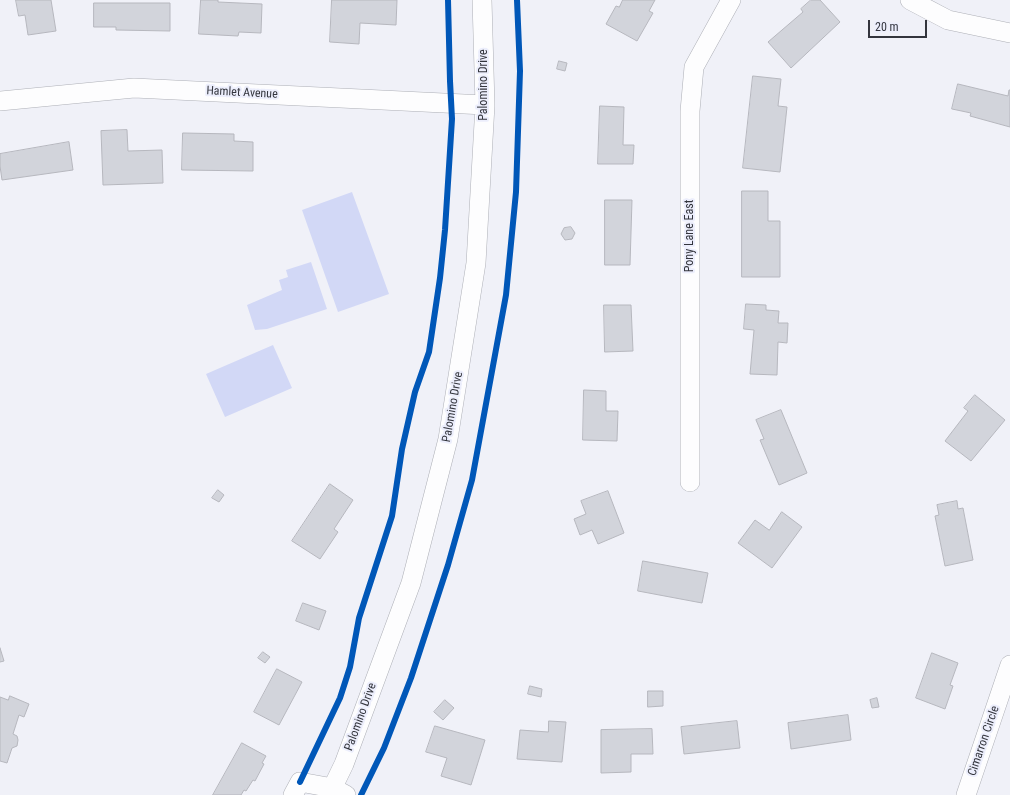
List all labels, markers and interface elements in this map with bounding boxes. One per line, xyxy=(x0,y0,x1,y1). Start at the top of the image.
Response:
scale bar xyxy=(870,12,929,38)
text: 20 m xyxy=(875,20,899,34)
street label: Palomino Drive xyxy=(477,49,491,121)
street label: Hamlet Avenue xyxy=(206,84,278,102)
street label: Pony Lane East xyxy=(683,200,697,272)
street label: Palomino Drive xyxy=(440,371,466,443)
street label: Palomino Drive xyxy=(342,681,380,753)
street label: Cimarron Circle xyxy=(965,704,1003,778)

